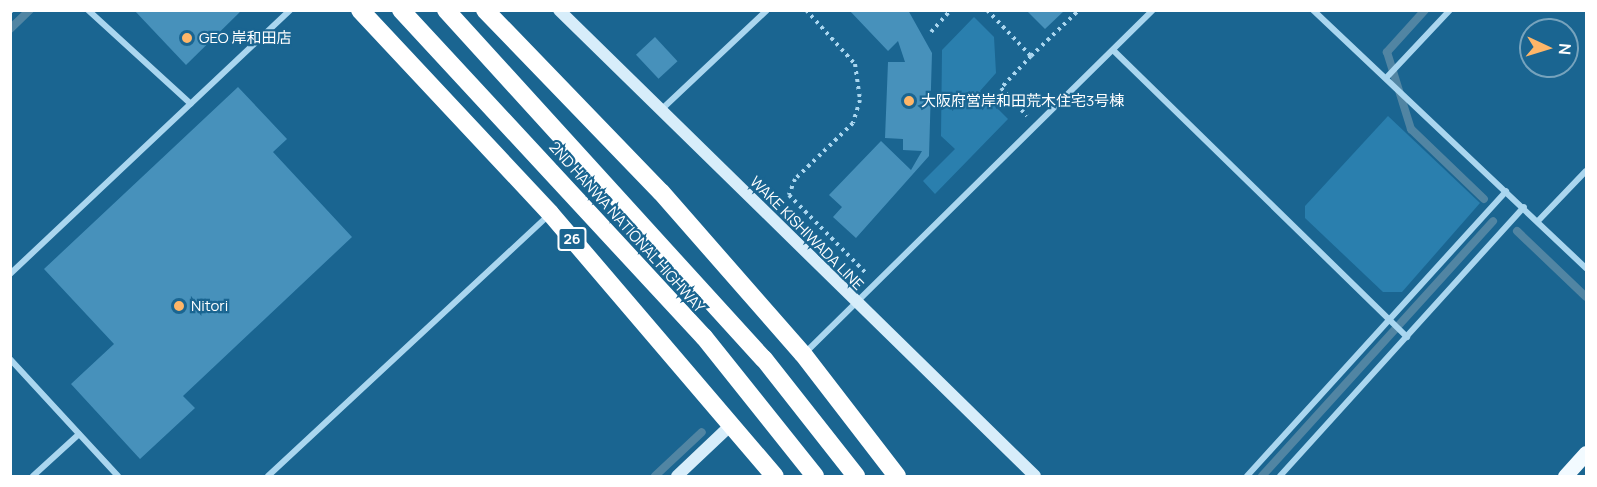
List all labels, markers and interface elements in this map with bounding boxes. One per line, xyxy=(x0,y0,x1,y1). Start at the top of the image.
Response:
north arrow xyxy=(1519,18,1579,78)
place label: GEO 岸和田店 xyxy=(199,29,292,47)
marker: GEO 岸和田店 xyxy=(180,31,194,45)
text: N xyxy=(1554,43,1576,56)
place label: 大阪府営岸和田荒木住宅3号棟 xyxy=(921,92,1124,110)
marker: 大阪府営岸和田荒木住宅3号棟 xyxy=(902,94,916,108)
street label: 2ND HANWA NATIONAL HIGHWAY xyxy=(545,138,709,316)
street label: WAKE KISHIWADA LINE xyxy=(747,173,867,293)
road number: 26 xyxy=(557,228,587,250)
place label: Nitori xyxy=(191,297,228,315)
marker: Nitori xyxy=(172,299,186,313)

